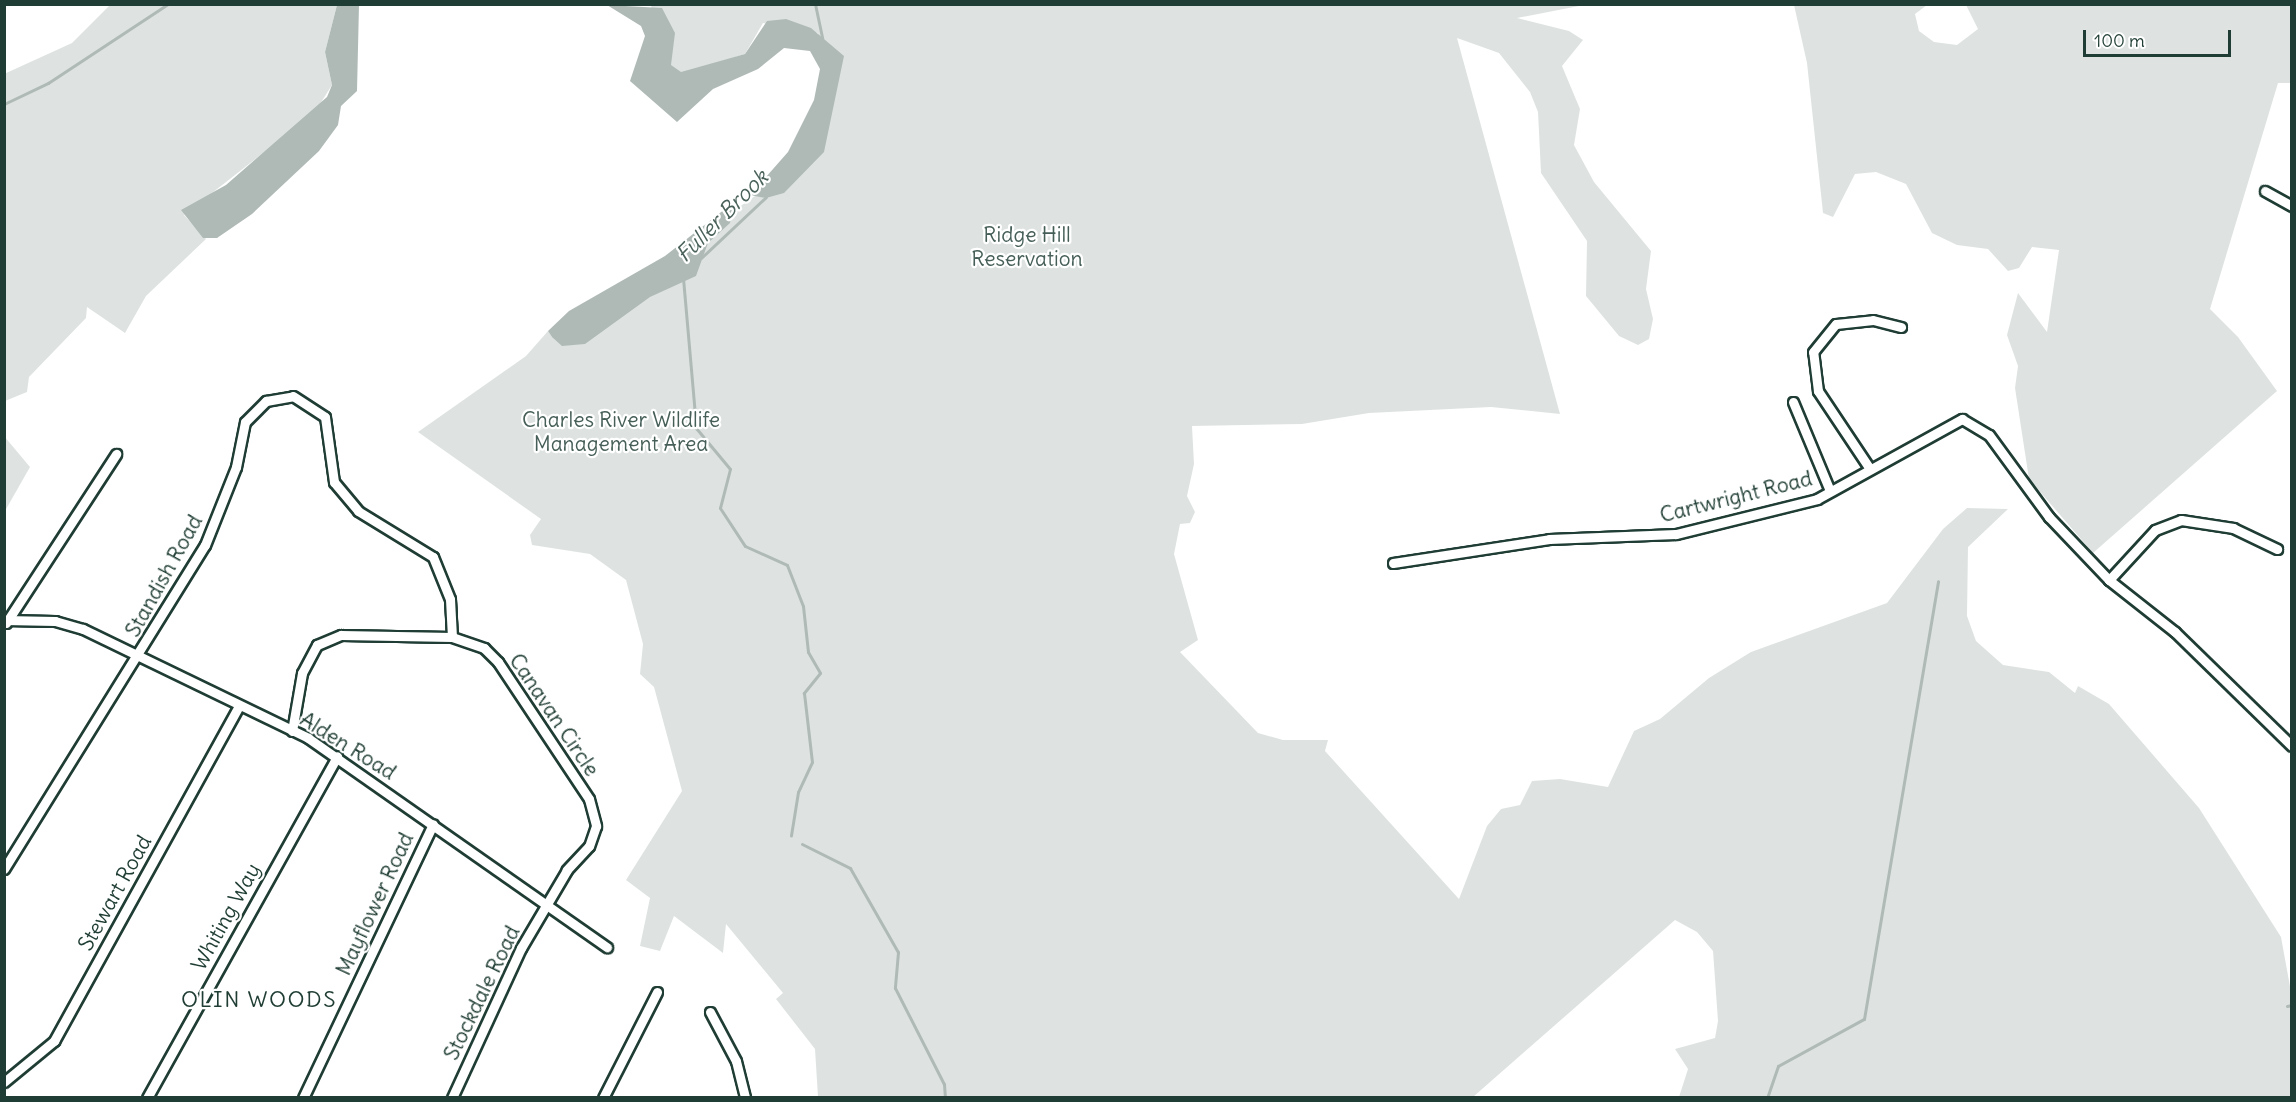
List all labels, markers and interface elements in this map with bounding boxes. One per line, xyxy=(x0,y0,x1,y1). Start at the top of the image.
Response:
scale bar xyxy=(2086,18,2234,56)
text: 100 m xyxy=(2094,29,2145,52)
water label: Fuller Brook xyxy=(670,164,774,268)
park label: Ridge Hill Reservation xyxy=(971,222,1083,272)
park label: Charles River Wildlife Management Area xyxy=(522,407,720,457)
street label: Cartwright Road xyxy=(1657,466,1815,528)
street label: Standish Road xyxy=(120,511,208,641)
street label: Canavan Circle xyxy=(504,649,604,781)
street label: Alden Road xyxy=(295,707,401,785)
street label: Mayflower Road xyxy=(331,829,419,979)
street label: Stewart Road xyxy=(73,831,157,955)
street label: Whiting Way xyxy=(186,859,266,975)
street label: Stockdale Road xyxy=(439,922,525,1064)
district label: OLIN WOODS xyxy=(181,987,337,1013)

